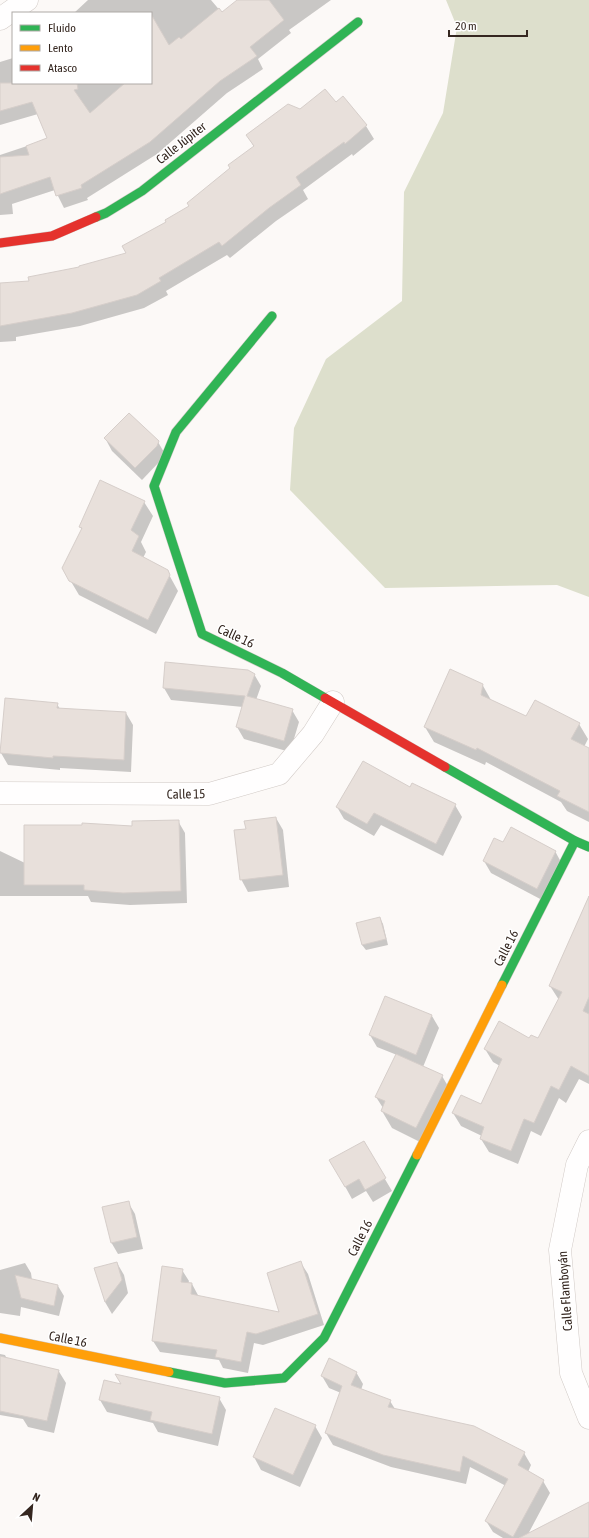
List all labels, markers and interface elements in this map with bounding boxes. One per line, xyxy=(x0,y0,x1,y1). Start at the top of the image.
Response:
legend xyxy=(12,12,152,84)
scale bar xyxy=(449,12,527,38)
text: 20 m xyxy=(455,19,477,33)
text: Fluido xyxy=(48,21,76,35)
text: Lento xyxy=(48,41,73,55)
text: Atasco xyxy=(48,61,78,75)
street label: Calle Júpiter xyxy=(153,119,209,167)
street label: Calle 16 xyxy=(215,621,257,651)
street label: Calle 15 xyxy=(167,786,205,802)
street label: Calle 16 xyxy=(491,927,521,969)
street label: Calle 16 xyxy=(345,1217,375,1259)
street label: Calle Flamboyán xyxy=(555,1250,575,1332)
street label: Calle 16 xyxy=(48,1328,88,1350)
north arrow xyxy=(12,1486,52,1526)
text: N xyxy=(31,1490,42,1504)

